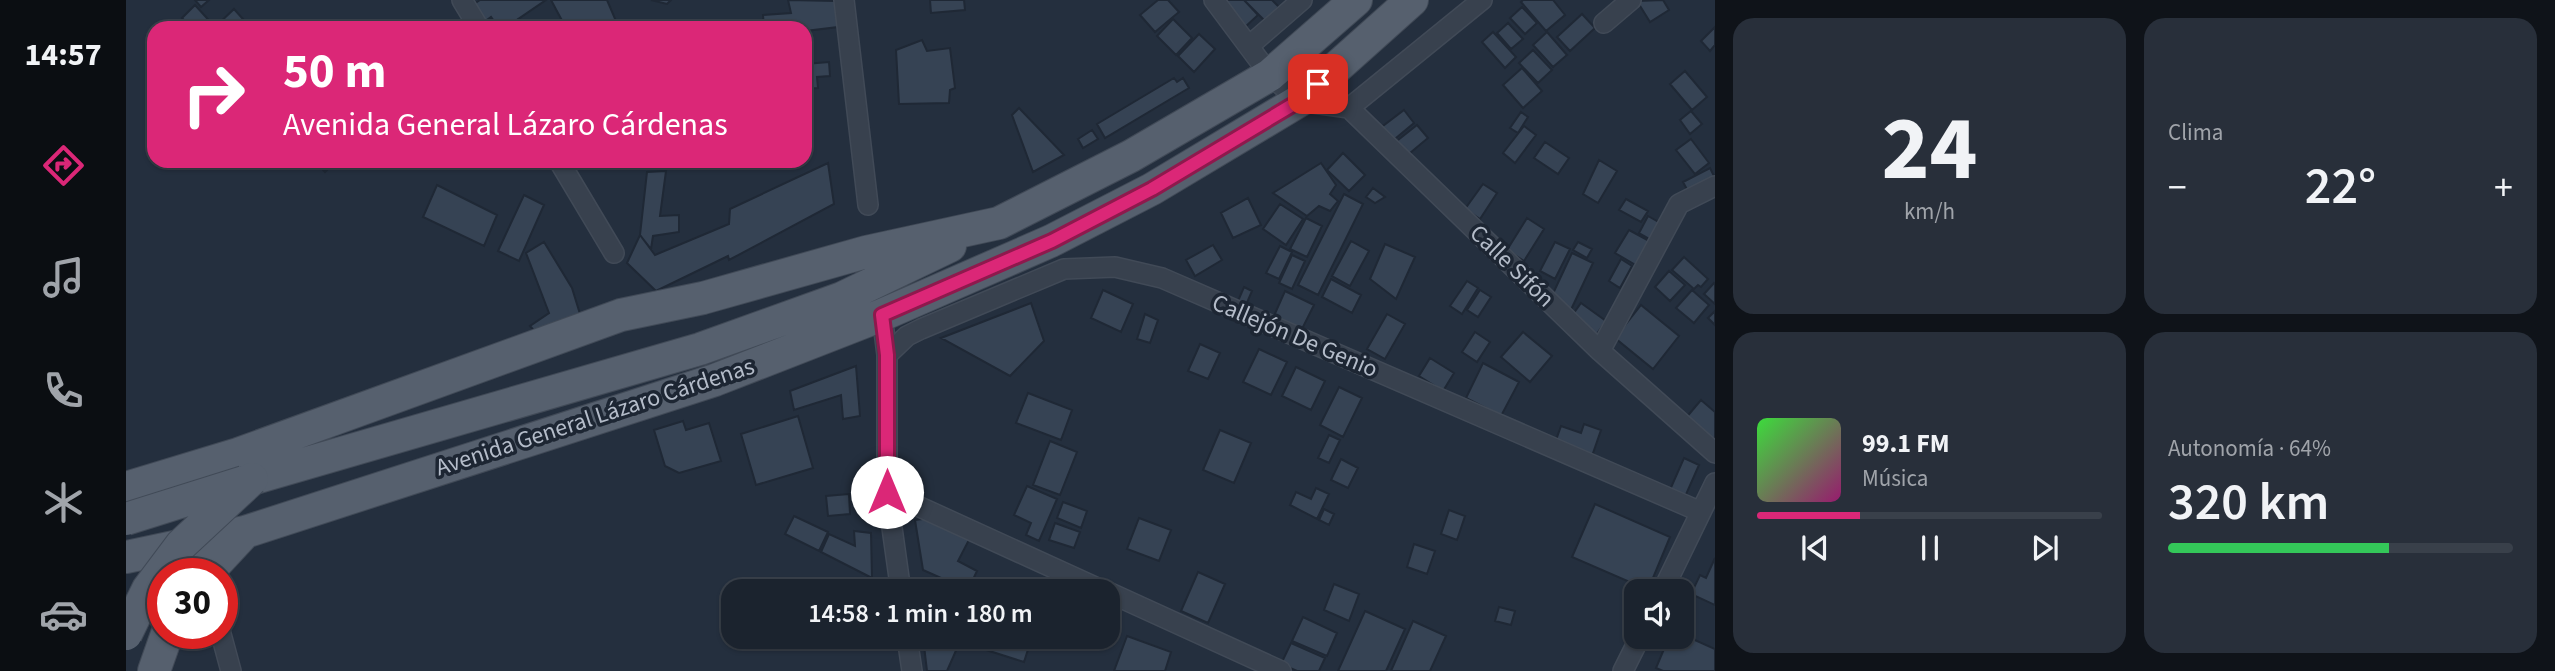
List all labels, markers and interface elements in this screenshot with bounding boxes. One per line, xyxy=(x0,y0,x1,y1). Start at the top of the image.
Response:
text: 14:57 xyxy=(24,32,102,78)
text: 50 m xyxy=(283,37,387,107)
icon: right xyxy=(168,49,259,140)
pin xyxy=(1288,54,1348,114)
icon: arrive xyxy=(1299,65,1337,103)
text: 24 xyxy=(1881,85,1978,214)
text: Avenida General Lázaro Cárdenas xyxy=(283,102,728,148)
text: Clima xyxy=(2168,116,2223,149)
icon: directions xyxy=(39,141,88,190)
text: 22° xyxy=(2305,150,2376,224)
text: − xyxy=(2168,161,2187,215)
text: + xyxy=(2494,161,2513,215)
text: km/h xyxy=(1904,195,1955,228)
street label: Calle Sifón xyxy=(1462,216,1562,316)
icon: music xyxy=(39,253,88,302)
street label: Callejón De Genio xyxy=(1207,285,1383,387)
street label: Avenida General Lázaro Cárdenas xyxy=(431,349,759,485)
icon: phone xyxy=(39,366,88,415)
text: 99.1 FM xyxy=(1862,425,1950,462)
text: Autonomía · 64% xyxy=(2168,432,2331,465)
position arrow xyxy=(850,455,924,529)
text: Música xyxy=(1862,462,1928,495)
text: 320 km xyxy=(2168,466,2329,540)
icon: climate xyxy=(39,478,88,527)
icon: previous xyxy=(1796,529,1834,567)
icon: pause xyxy=(1911,529,1949,567)
icon: next xyxy=(2026,529,2064,567)
speed limit sign: 30 xyxy=(147,558,238,649)
map controls xyxy=(1624,579,1694,649)
button: sound xyxy=(1624,579,1694,649)
icon: car xyxy=(39,590,88,639)
text: 14:58 · 1 min · 180 m xyxy=(808,595,1033,632)

